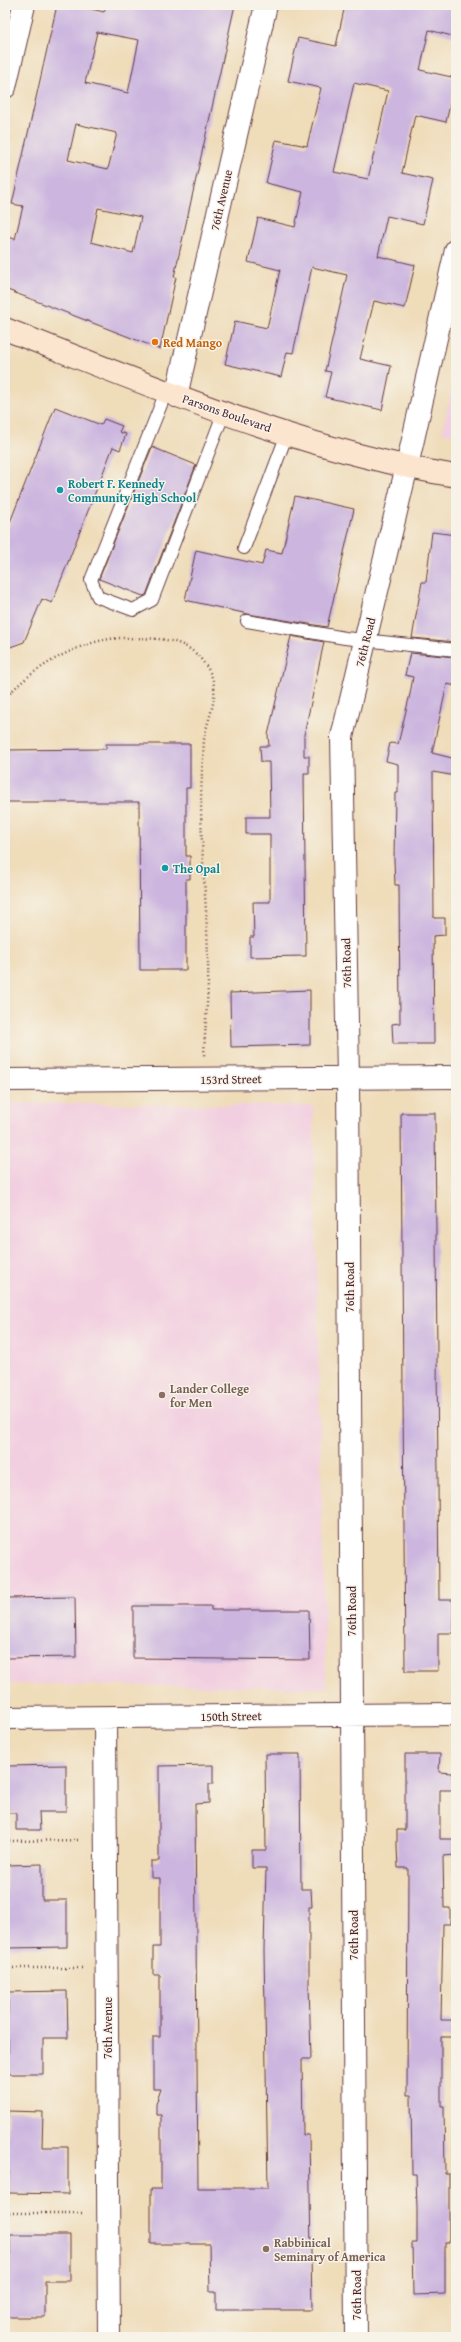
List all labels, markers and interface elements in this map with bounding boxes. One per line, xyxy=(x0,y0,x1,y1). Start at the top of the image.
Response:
street label: 76th Avenue xyxy=(206,168,236,232)
place label: Red Mango xyxy=(163,334,223,351)
marker: Red Mango xyxy=(150,337,160,347)
street label: Parsons Boulevard xyxy=(180,390,274,436)
place label: Robert F. Kennedy Community High School xyxy=(68,475,196,506)
marker: Robert F. Kennedy Community High School xyxy=(55,485,65,495)
street label: 76th Road xyxy=(351,615,379,668)
place label: The Opal xyxy=(173,860,220,877)
marker: The Opal xyxy=(160,863,170,873)
street label: 76th Road xyxy=(337,937,355,988)
street label: 153rd Street xyxy=(200,1070,263,1088)
street label: 76th Road xyxy=(341,1261,358,1312)
place label: Lander College for Men xyxy=(170,1380,249,1411)
marker: Lander College for Men xyxy=(157,1390,167,1400)
street label: 76th Road xyxy=(343,1585,360,1636)
street label: 150th Street xyxy=(200,1707,263,1725)
street label: 76th Road xyxy=(345,1909,362,1960)
street label: 76th Avenue xyxy=(99,1997,116,2059)
place label: Rabbinical Seminary of America xyxy=(274,2234,387,2265)
marker: Rabbinical Seminary of America xyxy=(261,2244,271,2254)
street label: 76th Road xyxy=(348,2269,365,2320)

